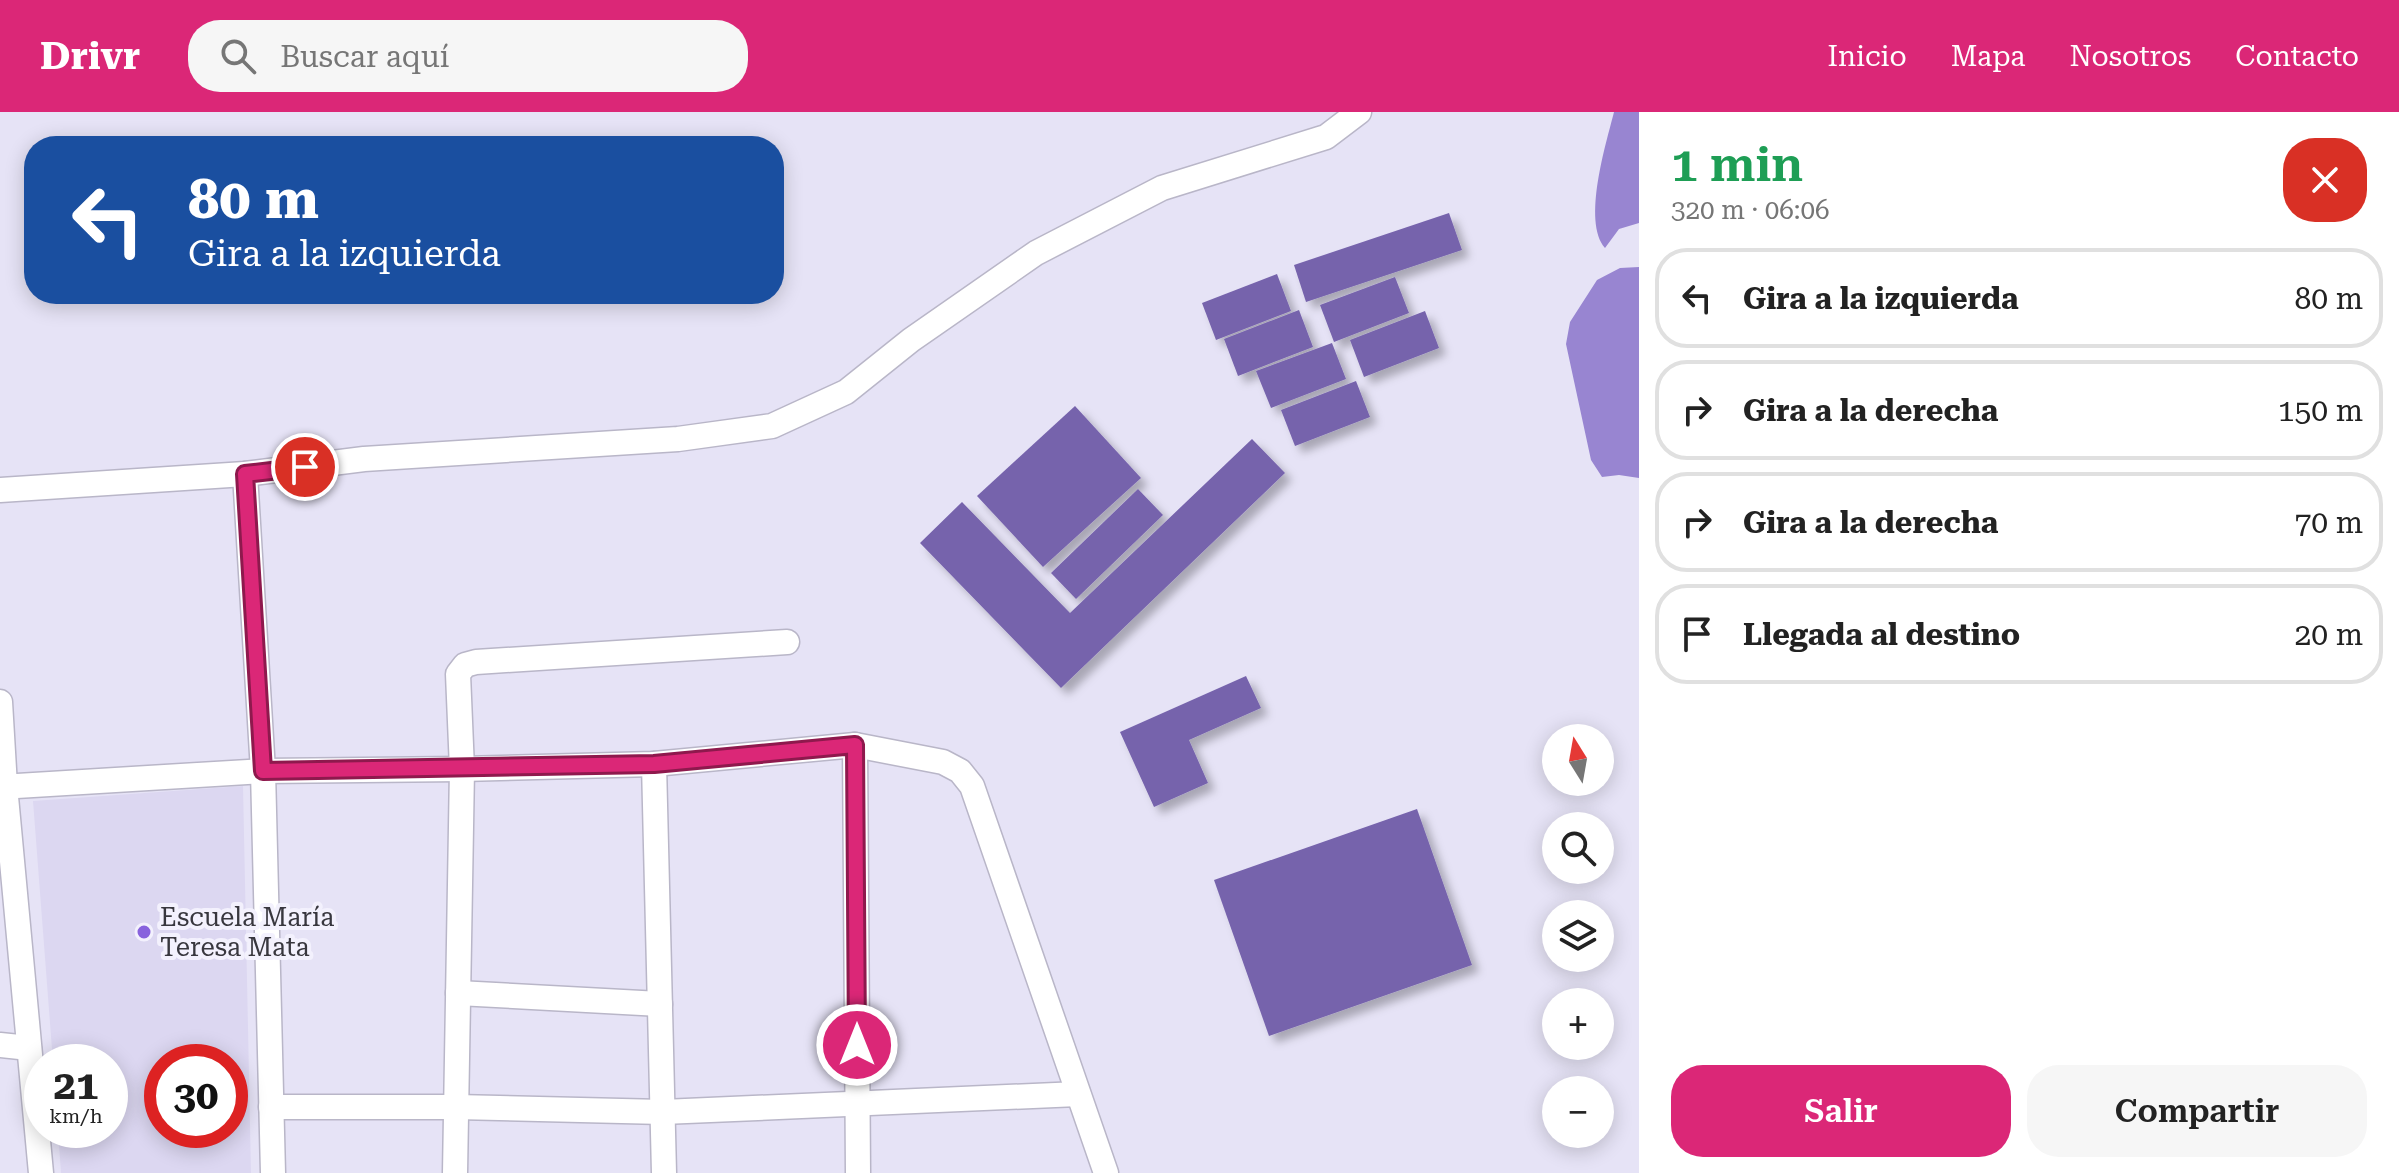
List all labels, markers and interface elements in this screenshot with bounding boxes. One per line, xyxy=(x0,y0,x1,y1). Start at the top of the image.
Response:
search box xyxy=(188,20,748,92)
text: Drivr xyxy=(40,34,140,78)
icon: search xyxy=(216,34,260,78)
text: Buscar aquí xyxy=(280,39,449,74)
text: Inicio xyxy=(1827,40,1907,73)
text: Mapa xyxy=(1951,40,2025,73)
text: Nosotros xyxy=(2069,40,2191,73)
text: Contacto xyxy=(2235,40,2359,73)
text: 1 min xyxy=(1671,137,1803,193)
button: close xyxy=(2283,138,2367,222)
text: 80 m xyxy=(188,166,319,232)
icon: left xyxy=(56,168,160,272)
text: 320 m · 06:06 xyxy=(1671,195,1830,225)
text: Gira a la izquierda xyxy=(188,233,501,275)
icon: left xyxy=(1675,276,1719,320)
text: Gira a la izquierda xyxy=(1743,281,2019,316)
text: 80 m xyxy=(2294,281,2363,316)
icon: right xyxy=(1675,388,1719,432)
text: Gira a la derecha xyxy=(1743,393,1998,428)
text: 150 m xyxy=(2278,393,2363,428)
pin xyxy=(271,433,339,501)
icon: arrive xyxy=(283,445,327,489)
icon: right xyxy=(1675,500,1719,544)
text: Gira a la derecha xyxy=(1743,505,1998,540)
text: 70 m xyxy=(2294,505,2363,540)
icon: arrive xyxy=(1675,612,1719,656)
text: Llegada al destino xyxy=(1743,617,2020,652)
text: 20 m xyxy=(2294,617,2363,652)
north arrow xyxy=(1542,724,1614,796)
map controls xyxy=(1542,724,1614,1148)
button: search xyxy=(1542,812,1614,884)
button: layers xyxy=(1542,900,1614,972)
place label: Escuela María Teresa Mata xyxy=(160,902,334,962)
marker: Escuela María Teresa Mata xyxy=(135,923,153,941)
button: + xyxy=(1542,988,1614,1060)
position arrow xyxy=(815,1003,899,1087)
speed limit sign: 30 xyxy=(144,1044,248,1148)
text: 21 xyxy=(54,1062,98,1109)
button: Salir xyxy=(1671,1065,2011,1157)
button: Compartir xyxy=(2027,1065,2367,1157)
button: − xyxy=(1542,1076,1614,1148)
text: km/h xyxy=(49,1104,103,1128)

